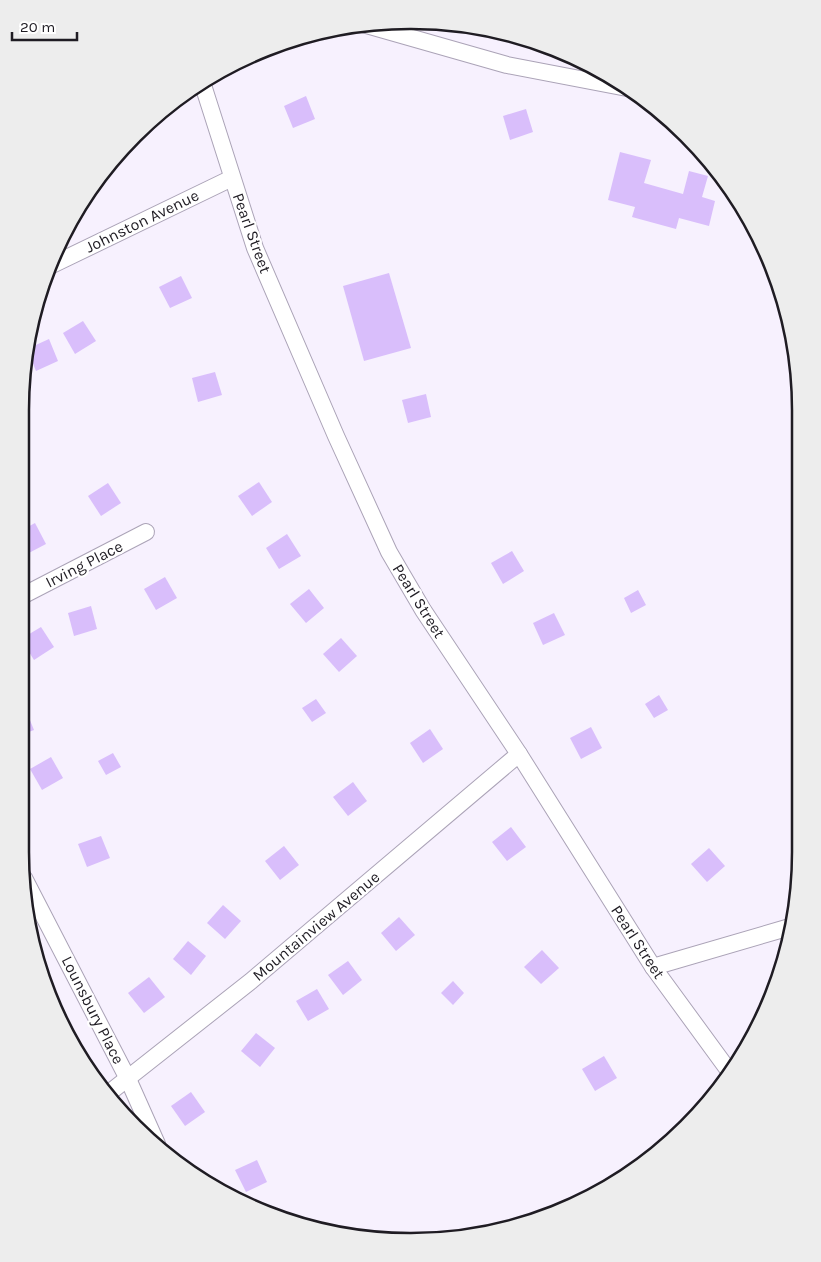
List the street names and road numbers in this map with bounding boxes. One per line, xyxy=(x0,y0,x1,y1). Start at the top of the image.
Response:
street label: Johnston Avenue xyxy=(82,185,202,257)
street label: Pearl Street xyxy=(229,190,275,276)
street label: Irving Place xyxy=(42,536,126,592)
street label: Pearl Street xyxy=(389,560,449,642)
street label: Mountainview Avenue xyxy=(249,867,383,985)
street label: Pearl Street xyxy=(607,902,669,982)
street label: Lounsbury Place xyxy=(58,953,128,1067)

